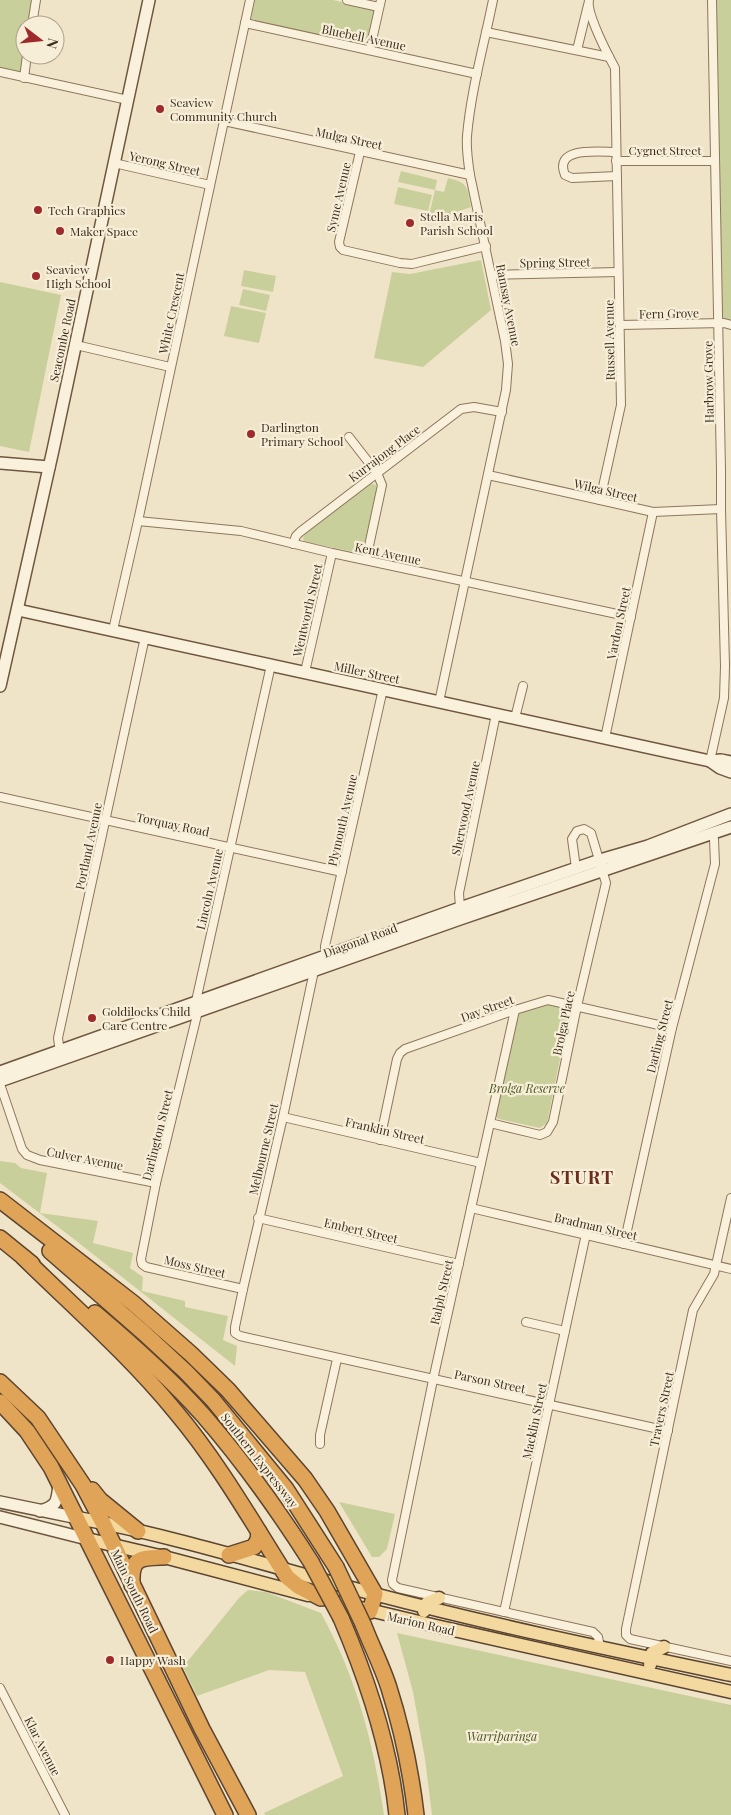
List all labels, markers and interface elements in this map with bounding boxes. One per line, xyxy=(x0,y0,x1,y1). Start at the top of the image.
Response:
north arrow xyxy=(15,15,65,65)
street label: Bluebell Avenue xyxy=(320,20,408,54)
text: N xyxy=(42,36,64,51)
place label: Seaview Community Church xyxy=(170,94,277,124)
marker: Seaview Community Church xyxy=(154,103,166,115)
street label: Mulga Street xyxy=(314,123,385,153)
street label: Cygnet Street xyxy=(628,142,702,158)
street label: Yerong Street xyxy=(127,147,203,179)
street label: Syme Avenue xyxy=(322,160,354,234)
place label: Tech Graphics xyxy=(48,202,125,218)
marker: Tech Graphics xyxy=(32,204,44,216)
place label: Stella Maris Parish School xyxy=(420,208,494,238)
marker: Stella Maris Parish School xyxy=(404,217,416,229)
place label: Maker Space xyxy=(70,223,138,239)
marker: Maker Space xyxy=(54,225,66,237)
street label: Spring Street xyxy=(519,253,591,271)
place label: Seaview High School xyxy=(46,261,111,291)
street label: Ramsay Avenue xyxy=(493,262,525,348)
marker: Seaview High School xyxy=(30,270,42,282)
street label: White Crescent xyxy=(154,270,188,356)
street label: Seacombe Road xyxy=(45,297,79,383)
street label: Russell Avenue xyxy=(600,300,618,380)
street label: Fern Grove xyxy=(639,304,699,322)
street label: Harbrow Grove xyxy=(699,341,717,423)
place label: Darlington Primary School xyxy=(261,419,344,449)
street label: Kurrajong Place xyxy=(345,421,423,485)
marker: Darlington Primary School xyxy=(245,428,257,440)
street label: Wilga Street xyxy=(572,475,640,505)
street label: Kent Avenue xyxy=(353,538,423,568)
street label: Wentworth Street xyxy=(288,561,326,659)
street label: Vardon Street xyxy=(602,584,634,662)
street label: Miller Street xyxy=(333,657,402,687)
street label: Sherwood Avenue xyxy=(447,759,483,857)
street label: Plymouth Avenue xyxy=(324,772,360,868)
street label: Portland Avenue xyxy=(71,801,105,891)
street label: Torquay Road xyxy=(135,808,211,840)
street label: Lincoln Avenue xyxy=(192,847,226,931)
street label: Diagonal Road xyxy=(321,919,399,961)
street label: Brolga Place xyxy=(548,989,578,1057)
street label: Day Street xyxy=(458,991,517,1025)
street label: Darling Street xyxy=(642,997,676,1074)
place label: Goldilocks Child Care Centre xyxy=(102,1003,191,1033)
marker: Goldilocks Child Care Centre xyxy=(86,1012,98,1024)
park label: Brolga Reserve xyxy=(488,1080,565,1096)
street label: Darlington Street xyxy=(138,1087,176,1182)
street label: Melbourne Street xyxy=(245,1101,282,1197)
street label: Franklin Street xyxy=(344,1113,427,1147)
street label: Culver Avenue xyxy=(45,1143,125,1173)
district label: STURT xyxy=(550,1165,614,1189)
street label: Bradman Street xyxy=(553,1209,640,1243)
street label: Embert Street xyxy=(322,1214,400,1246)
street label: Moss Street xyxy=(163,1251,228,1281)
street label: Ralph Street xyxy=(426,1257,456,1326)
street label: Parson Street xyxy=(453,1366,528,1397)
street label: Travers Street xyxy=(645,1369,677,1448)
street label: Macklin Street xyxy=(518,1381,550,1461)
street label: Southern Expressway xyxy=(218,1409,302,1511)
street label: Main South Road xyxy=(108,1546,162,1636)
street label: Marion Road xyxy=(385,1607,457,1639)
place label: Happy Wash xyxy=(120,1652,186,1668)
marker: Happy Wash xyxy=(104,1654,116,1666)
street label: Klar Avenue xyxy=(21,1714,65,1778)
park label: Warriparinga xyxy=(467,1728,537,1744)

